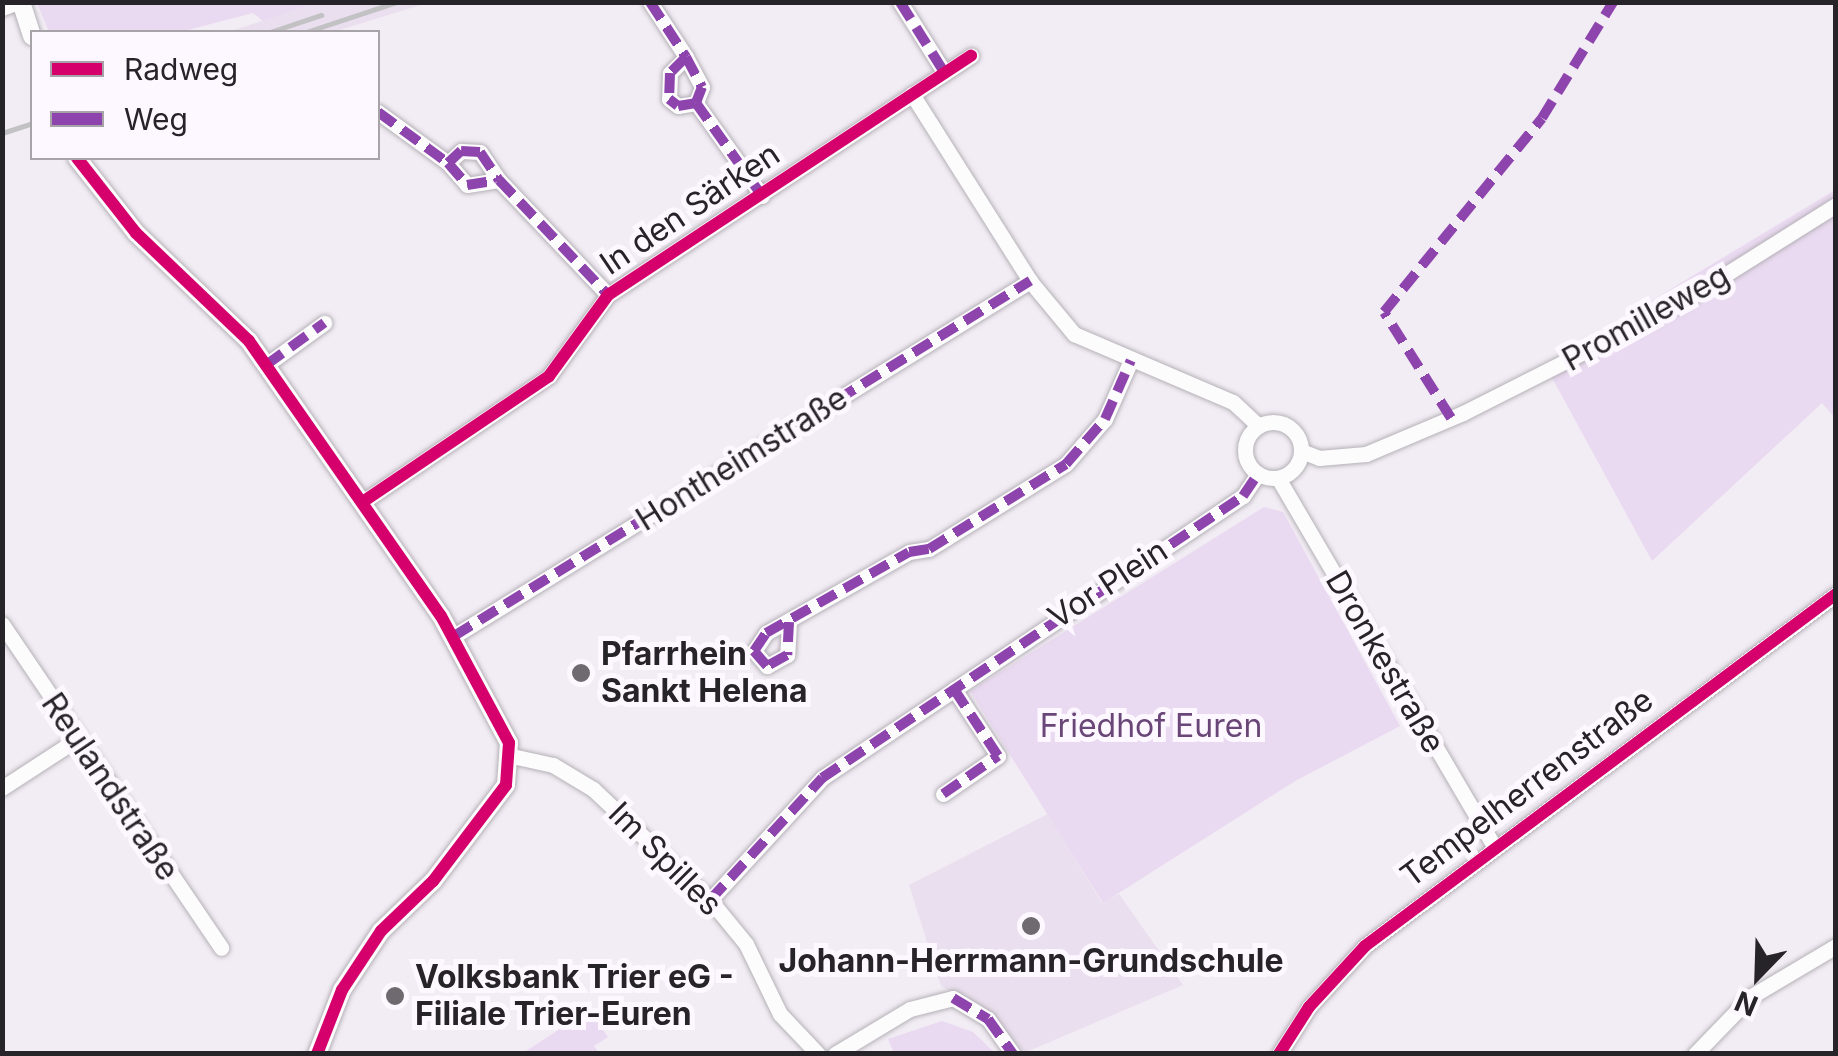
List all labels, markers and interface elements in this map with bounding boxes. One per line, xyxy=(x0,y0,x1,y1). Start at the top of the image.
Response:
legend xyxy=(30,30,380,160)
text: Radweg xyxy=(124,51,238,87)
text: Weg xyxy=(124,101,188,137)
street label: In den Särken xyxy=(593,135,787,283)
street label: Promilleweg xyxy=(1556,257,1736,379)
street label: Hontheimstraße xyxy=(629,379,855,539)
street label: Vor Plein xyxy=(1041,531,1175,637)
street label: Dronkestraße xyxy=(1317,564,1453,760)
place label: Pfarrhein Sankt Helena xyxy=(601,636,808,711)
marker: Pfarrhein Sankt Helena xyxy=(570,662,592,684)
street label: Tempelherrenstraße xyxy=(1393,681,1661,895)
street label: Reulandstraße xyxy=(33,686,187,888)
park label: Friedhof Euren xyxy=(1040,707,1262,745)
street label: Im Spilles xyxy=(600,794,730,924)
marker: Johann-Herrmann-Grundschule xyxy=(1020,915,1042,937)
north arrow xyxy=(1708,926,1808,1026)
place label: Johann-Herrmann-Grundschule xyxy=(778,942,1284,980)
place label: Volksbank Trier eG - Filiale Trier-Euren xyxy=(415,959,734,1034)
text: N xyxy=(1730,984,1763,1023)
marker: Volksbank Trier eG - Filiale Trier-Euren xyxy=(384,985,406,1007)

